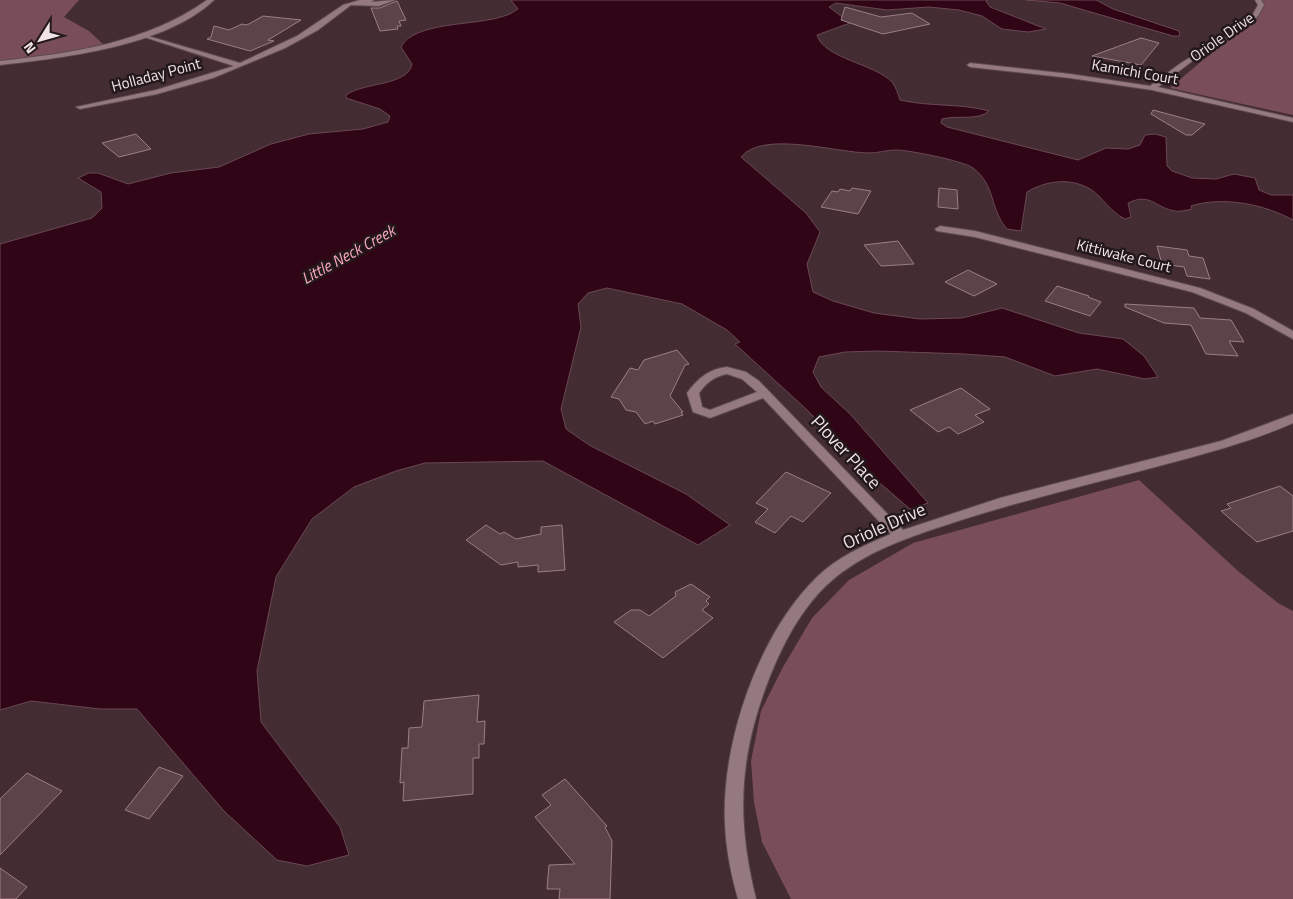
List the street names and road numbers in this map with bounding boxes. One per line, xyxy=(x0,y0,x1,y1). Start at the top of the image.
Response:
street label: Oriole Drive xyxy=(1185,6,1258,67)
street label: Holladay Point xyxy=(109,51,204,97)
street label: Kamichi Court xyxy=(1090,53,1181,91)
street label: Kittiwake Court xyxy=(1074,233,1175,279)
street label: Plover Place xyxy=(805,409,888,495)
street label: Oriole Drive xyxy=(838,495,930,556)

